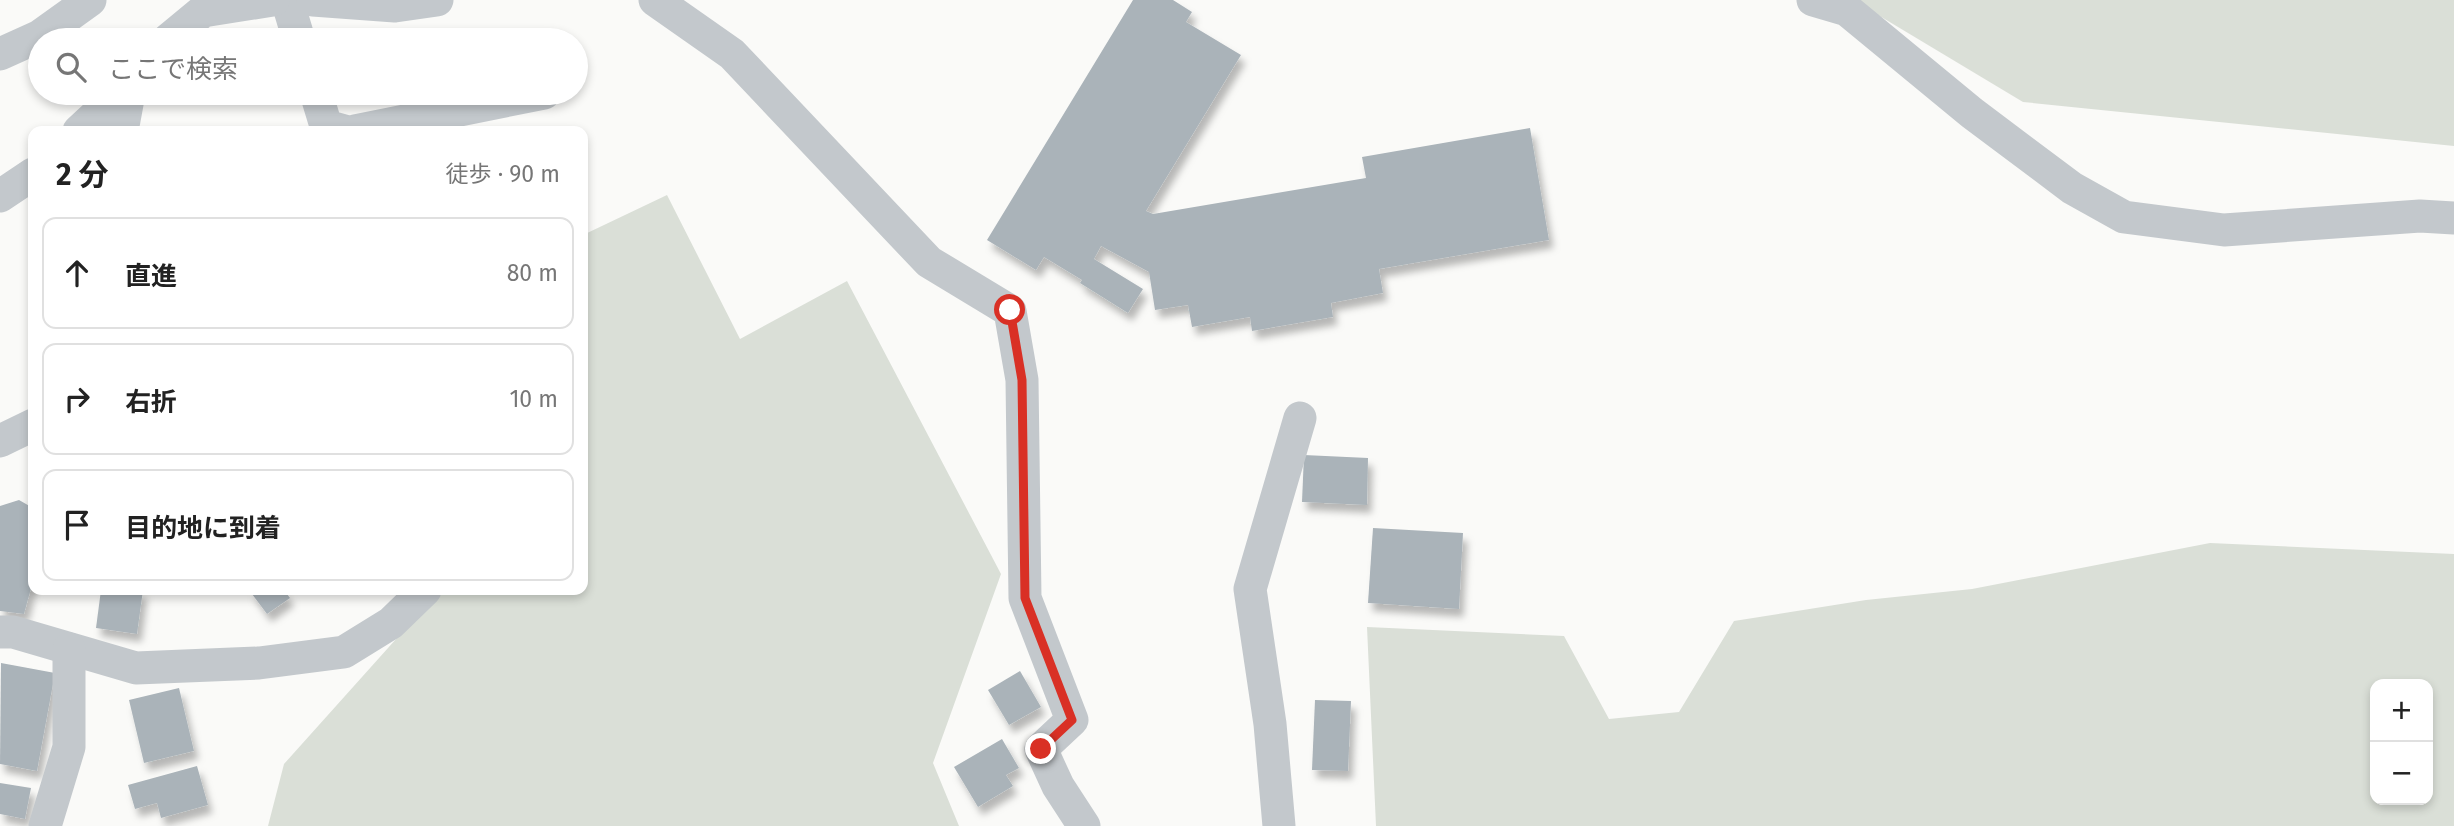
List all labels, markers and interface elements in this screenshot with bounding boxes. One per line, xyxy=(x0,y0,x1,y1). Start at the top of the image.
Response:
search box xyxy=(28,28,588,105)
icon: search xyxy=(52,48,90,86)
text: ここで検索 xyxy=(108,54,238,85)
text: 2 分 xyxy=(56,157,109,193)
text: 徒歩 · 90 m xyxy=(446,160,560,188)
icon: ahead xyxy=(58,254,96,292)
text: 80 m xyxy=(507,259,558,287)
text: 直進 xyxy=(125,261,177,292)
route start xyxy=(994,294,1025,325)
icon: right xyxy=(58,380,96,418)
text: 10 m xyxy=(509,385,558,413)
text: 右折 xyxy=(125,387,177,418)
icon: arrive xyxy=(58,506,96,544)
text: 目的地に到着 xyxy=(125,513,281,544)
map controls xyxy=(2370,679,2433,805)
button: + xyxy=(2370,679,2433,742)
route end xyxy=(1025,733,1056,764)
button: − xyxy=(2370,742,2433,805)

